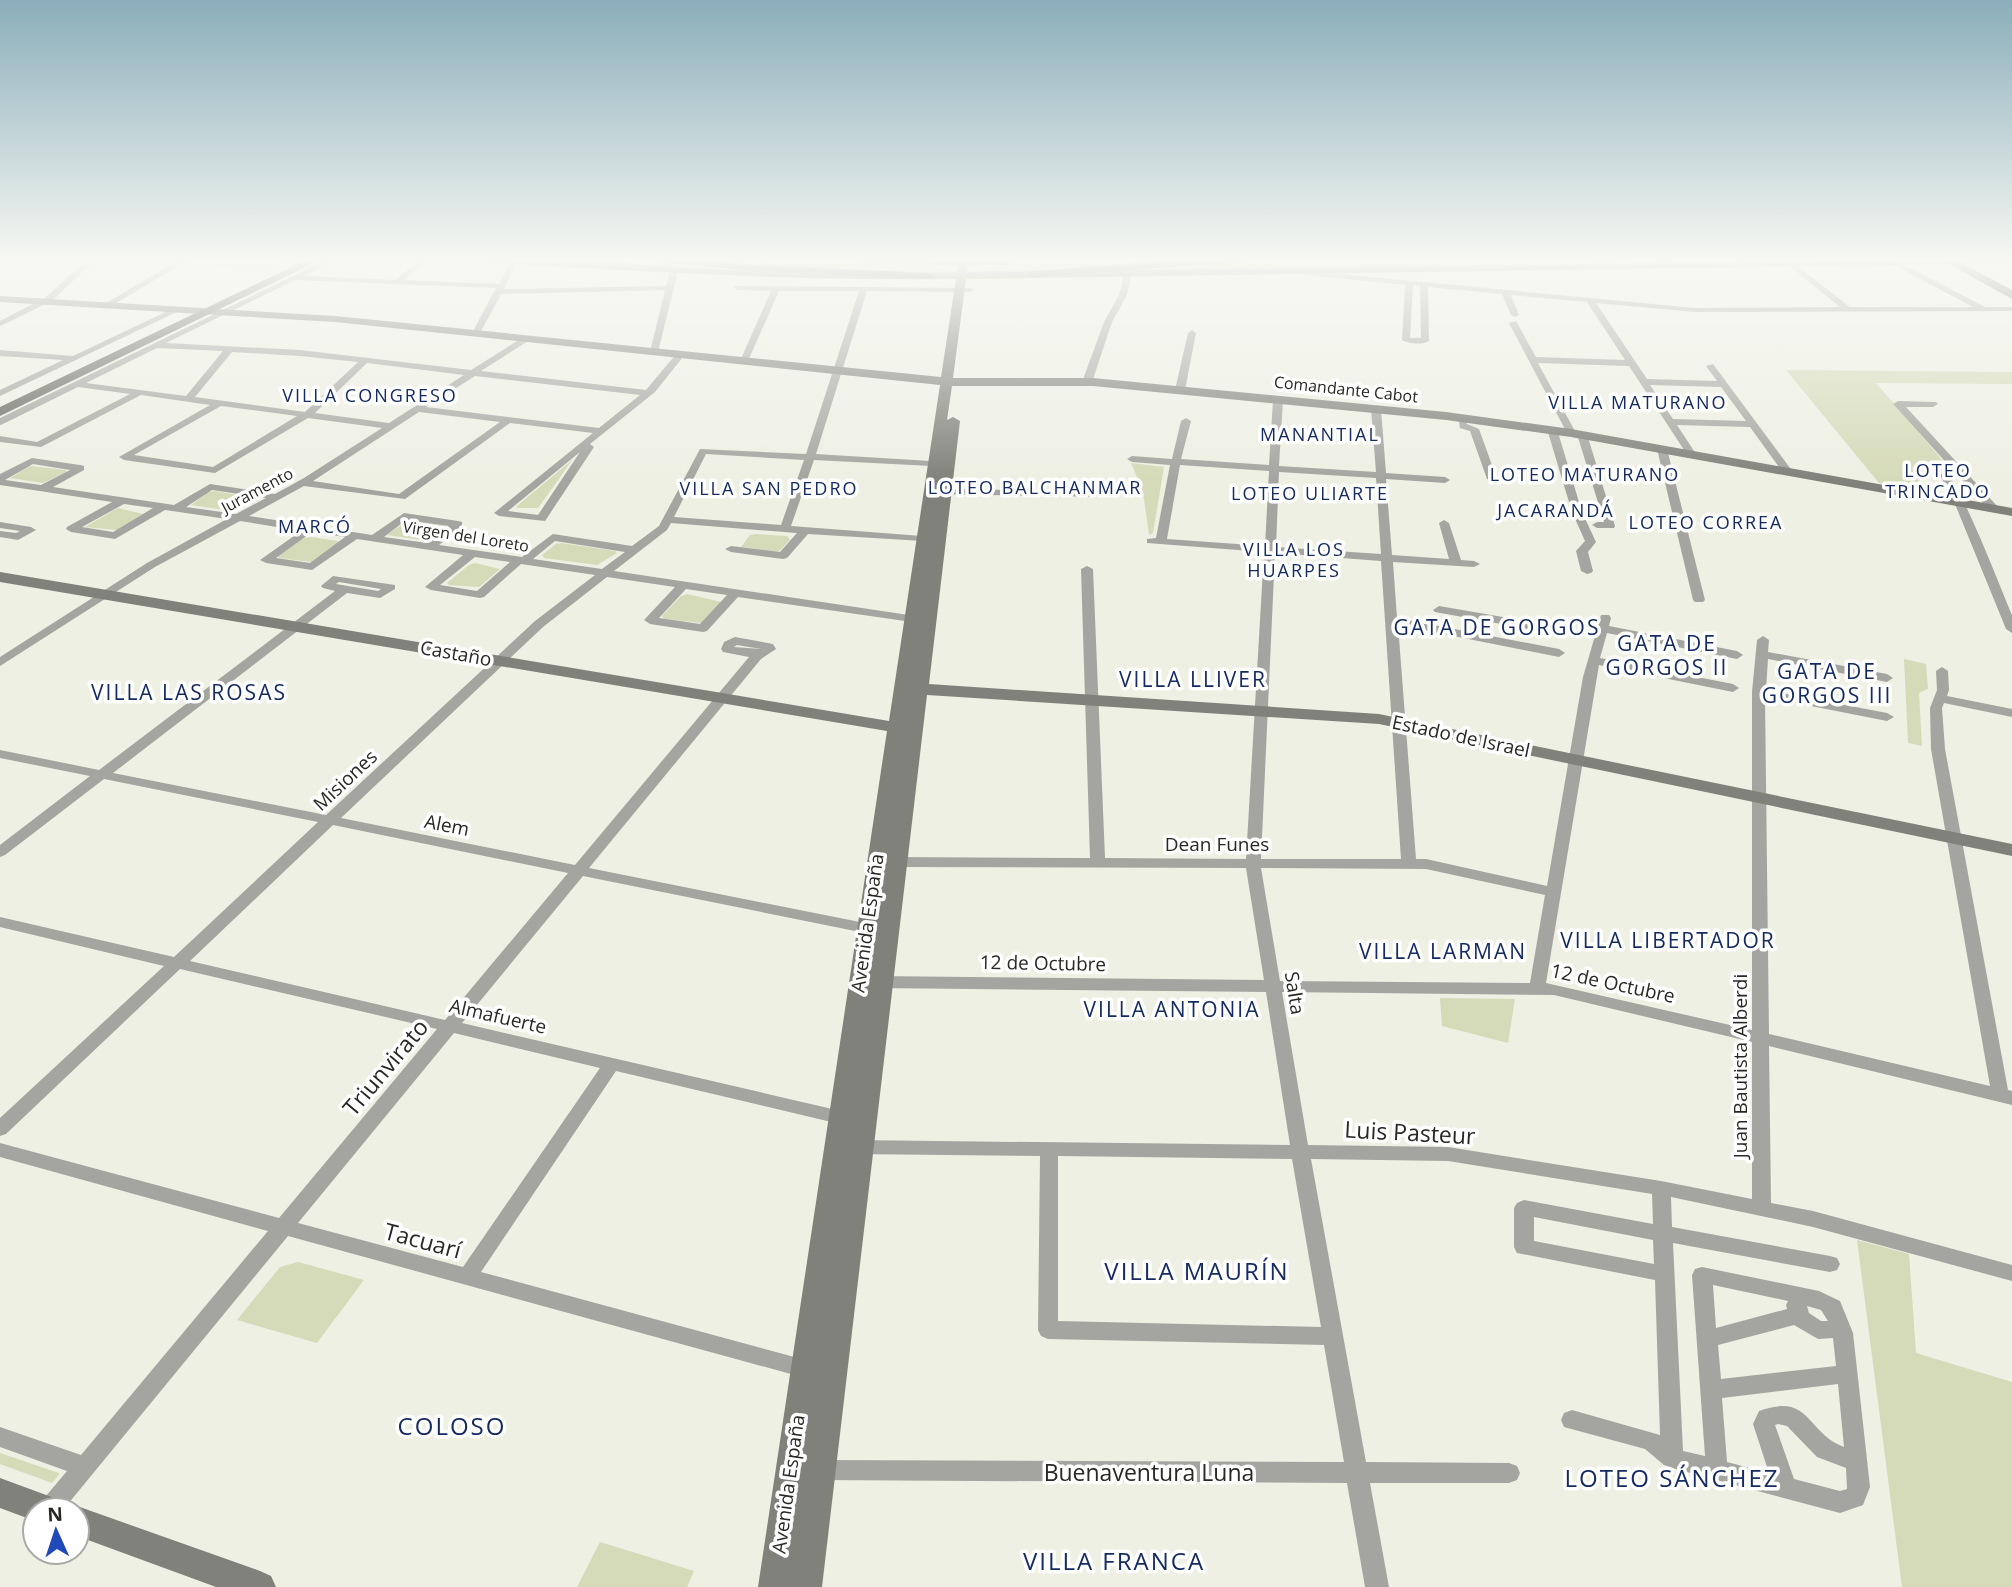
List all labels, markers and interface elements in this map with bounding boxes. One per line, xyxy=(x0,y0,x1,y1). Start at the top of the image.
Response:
street label: Comandante Cabot xyxy=(1273,371,1419,408)
district label: VILLA CONGRESO xyxy=(282,383,458,407)
district label: VILLA MATURANO xyxy=(1548,390,1728,414)
district label: MANANTIAL xyxy=(1260,422,1380,446)
district label: LOTEO TRINCADO xyxy=(1885,458,1991,503)
street label: Juramento xyxy=(215,462,297,519)
district label: LOTEO MATURANO xyxy=(1490,462,1680,486)
district label: LOTEO BALCHANMAR xyxy=(928,475,1142,499)
district label: VILLA SAN PEDRO xyxy=(679,476,859,500)
district label: LOTEO ULIARTE xyxy=(1231,481,1389,505)
district label: JACARANDÁ xyxy=(1495,498,1615,522)
district label: LOTEO CORREA xyxy=(1629,510,1783,534)
district label: MARCÓ xyxy=(278,514,352,538)
street label: Virgen del Loreto xyxy=(401,515,531,557)
district label: VILLA LOS HUARPES xyxy=(1243,537,1345,582)
district label: GATA DE GORGOS xyxy=(1394,613,1600,641)
district label: GATA DE GORGOS II xyxy=(1606,629,1728,681)
street label: Castaño xyxy=(418,634,494,672)
district label: GATA DE GORGOS III xyxy=(1762,657,1892,709)
district label: VILLA LLIVER xyxy=(1119,665,1267,693)
district label: VILLA LAS ROSAS xyxy=(91,678,287,706)
street label: Estado de Israel xyxy=(1390,709,1532,763)
street label: Misiones xyxy=(307,744,383,816)
street label: Alem xyxy=(422,808,472,842)
street label: Dean Funes xyxy=(1165,831,1269,857)
street label: Avenida España xyxy=(844,852,890,994)
district label: VILLA LIBERTADOR xyxy=(1560,926,1776,954)
district label: VILLA LARMAN xyxy=(1359,937,1527,965)
street label: 12 de Octubre xyxy=(980,949,1106,977)
street label: 12 de Octubre xyxy=(1549,957,1677,1009)
street label: Salta xyxy=(1279,970,1311,1016)
street label: Juan Bautista Alberdi xyxy=(1727,974,1753,1160)
street label: Almafuerte xyxy=(447,992,549,1040)
district label: VILLA ANTONIA xyxy=(1084,995,1261,1023)
street label: Triunvirato xyxy=(335,1012,435,1122)
street label: Luis Pasteur xyxy=(1344,1113,1477,1151)
street label: Tacuarí xyxy=(381,1214,466,1266)
district label: VILLA MAURÍN xyxy=(1104,1254,1290,1287)
district label: COLOSO xyxy=(398,1409,506,1442)
street label: Avenida España xyxy=(765,1413,811,1555)
street label: Buenaventura Luna xyxy=(1044,1456,1254,1488)
district label: LOTEO SÁNCHEZ xyxy=(1565,1461,1779,1494)
north arrow xyxy=(21,1496,91,1566)
text: N xyxy=(47,1501,64,1527)
district label: VILLA FRANCA xyxy=(1023,1544,1205,1577)

